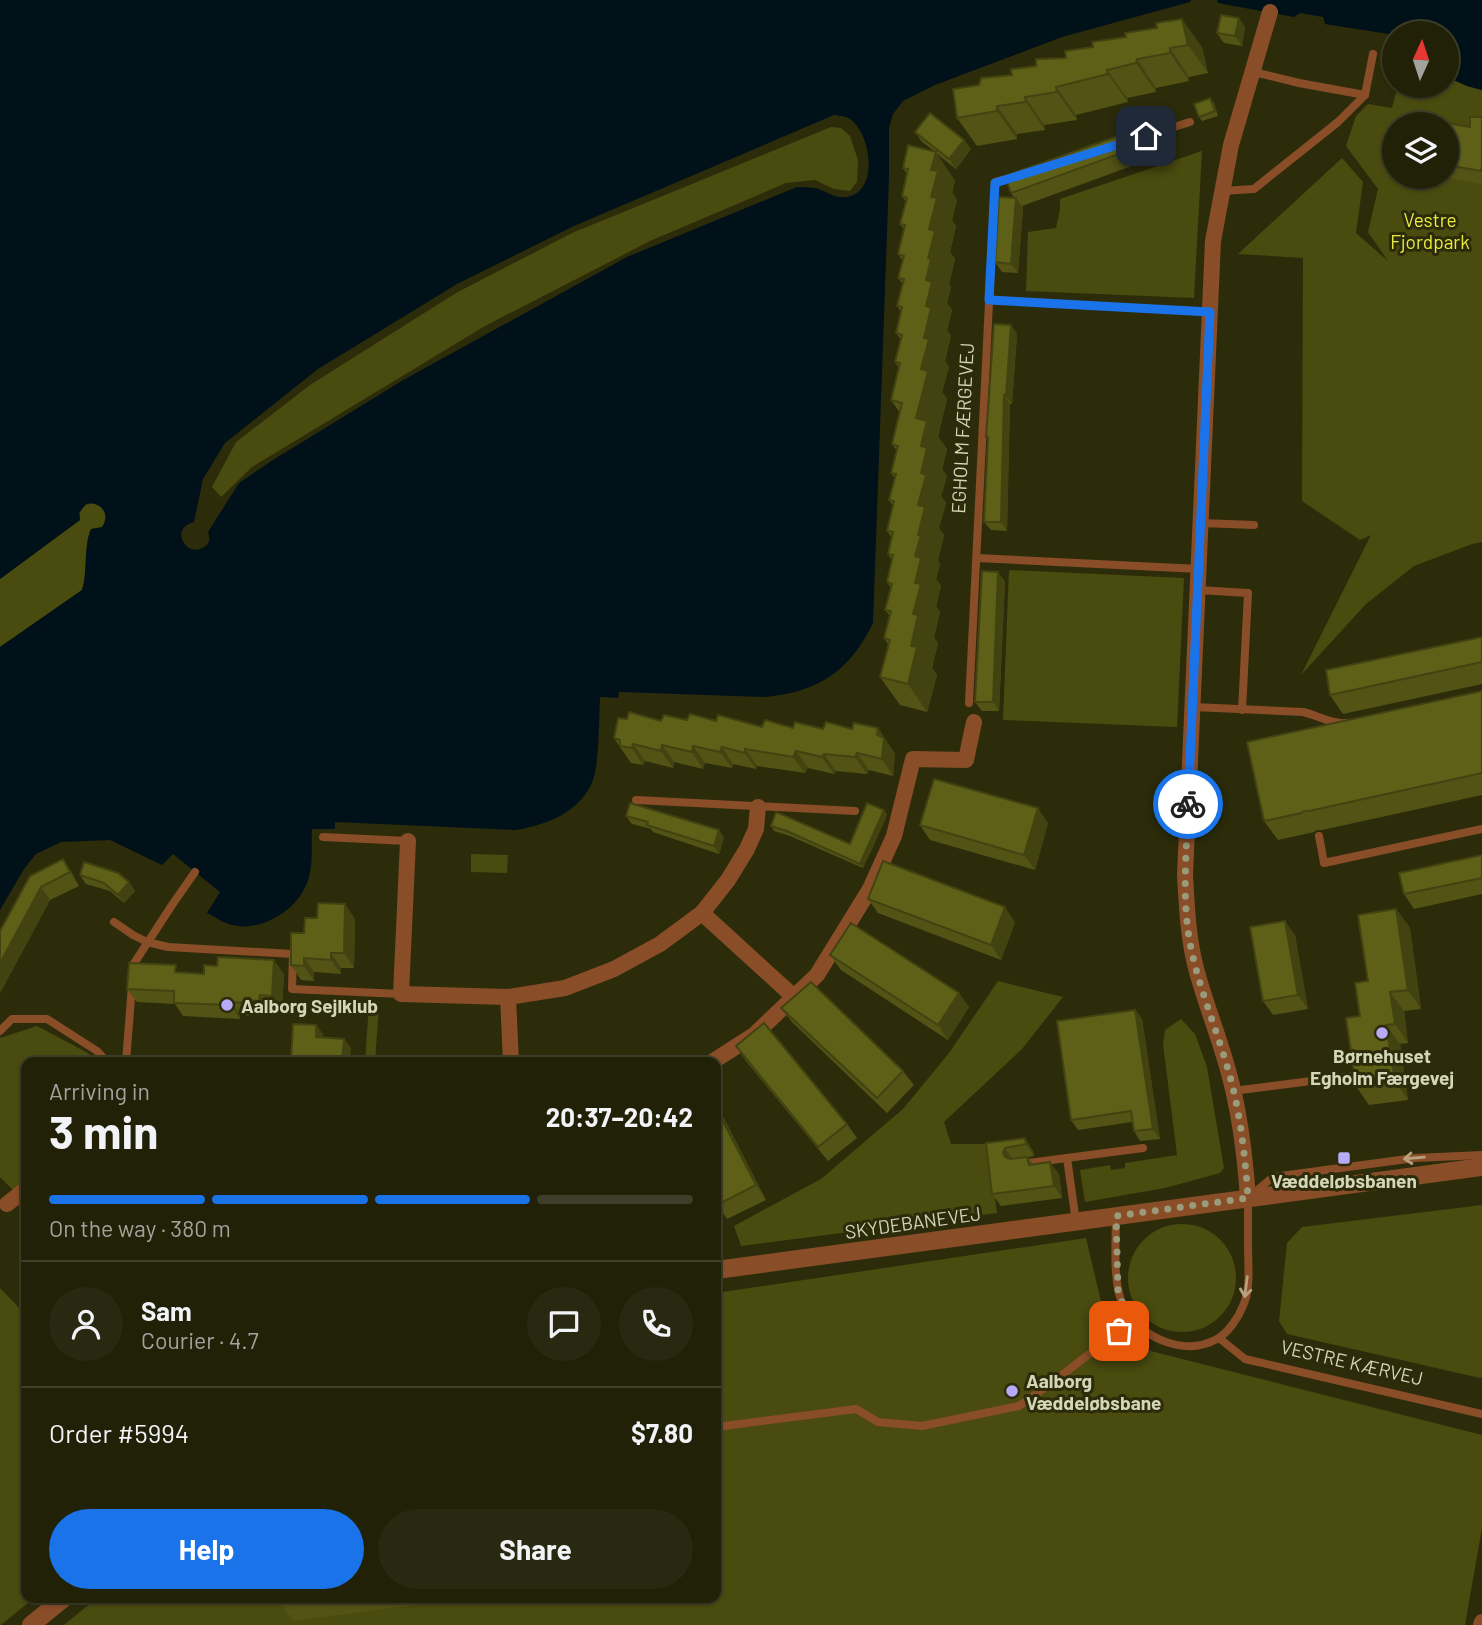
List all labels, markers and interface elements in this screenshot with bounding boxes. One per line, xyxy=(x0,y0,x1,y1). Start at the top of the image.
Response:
north arrow xyxy=(1382,21,1460,98)
map controls xyxy=(1382,21,1459,189)
pin xyxy=(1116,106,1176,166)
button: layers xyxy=(1382,112,1459,189)
icon: home xyxy=(1127,117,1165,155)
park label: Vestre Fjordpark xyxy=(1390,208,1470,253)
street label: EGHOLM FÆRGEVEJ xyxy=(946,342,978,514)
courier xyxy=(1153,769,1223,839)
icon: bike xyxy=(1169,785,1207,823)
place label: Aalborg Sejlklub xyxy=(241,994,378,1017)
marker: Aalborg Sejlklub xyxy=(219,997,235,1013)
marker: Børnehuset Egholm Færgevej xyxy=(1374,1025,1390,1041)
place label: Børnehuset Egholm Færgevej xyxy=(1310,1044,1454,1089)
text: Arriving in xyxy=(49,1077,150,1105)
text: 20:37–20:42 xyxy=(546,1101,693,1132)
text: 3 min xyxy=(49,1103,158,1158)
marker: Væddeløbsbanen xyxy=(1336,1150,1352,1166)
one-way arrow xyxy=(1403,1152,1426,1165)
place label: Væddeløbsbanen xyxy=(1271,1169,1417,1192)
street label: SKYDEBANEVEJ xyxy=(843,1201,983,1243)
text: On the way · 380 m xyxy=(49,1214,231,1242)
one-way arrow xyxy=(1240,1275,1253,1298)
button: person xyxy=(49,1287,123,1361)
button: chat xyxy=(527,1287,601,1361)
button: phone xyxy=(619,1287,693,1361)
text: Sam xyxy=(141,1295,192,1326)
pin xyxy=(1089,1301,1149,1361)
icon: bag xyxy=(1100,1312,1138,1350)
text: Courier · 4.7 xyxy=(141,1326,259,1354)
street label: VESTRE KÆRVEJ xyxy=(1279,1334,1425,1390)
place label: Aalborg Væddeløbsbane xyxy=(1026,1369,1161,1414)
marker: Aalborg Væddeløbsbane xyxy=(1004,1383,1020,1399)
text: Order #5994 xyxy=(49,1417,189,1448)
text: $7.80 xyxy=(631,1417,693,1448)
button: Help xyxy=(49,1509,364,1589)
button: Share xyxy=(378,1509,693,1589)

